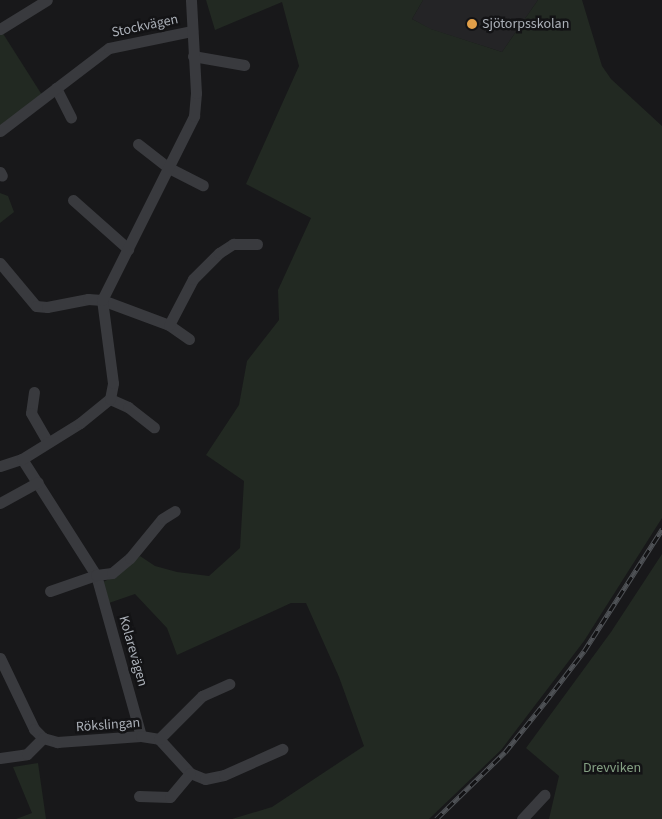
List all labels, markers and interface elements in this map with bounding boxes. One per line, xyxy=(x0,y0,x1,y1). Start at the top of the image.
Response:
street label: Stockvägen xyxy=(110,11,180,41)
place label: Sjötorpsskolan xyxy=(482,16,569,32)
marker: Sjötorpsskolan xyxy=(466,18,478,30)
street label: Kolarevägen xyxy=(115,614,151,688)
street label: Rökslingan xyxy=(75,714,141,736)
park label: Drevviken xyxy=(583,760,641,776)

